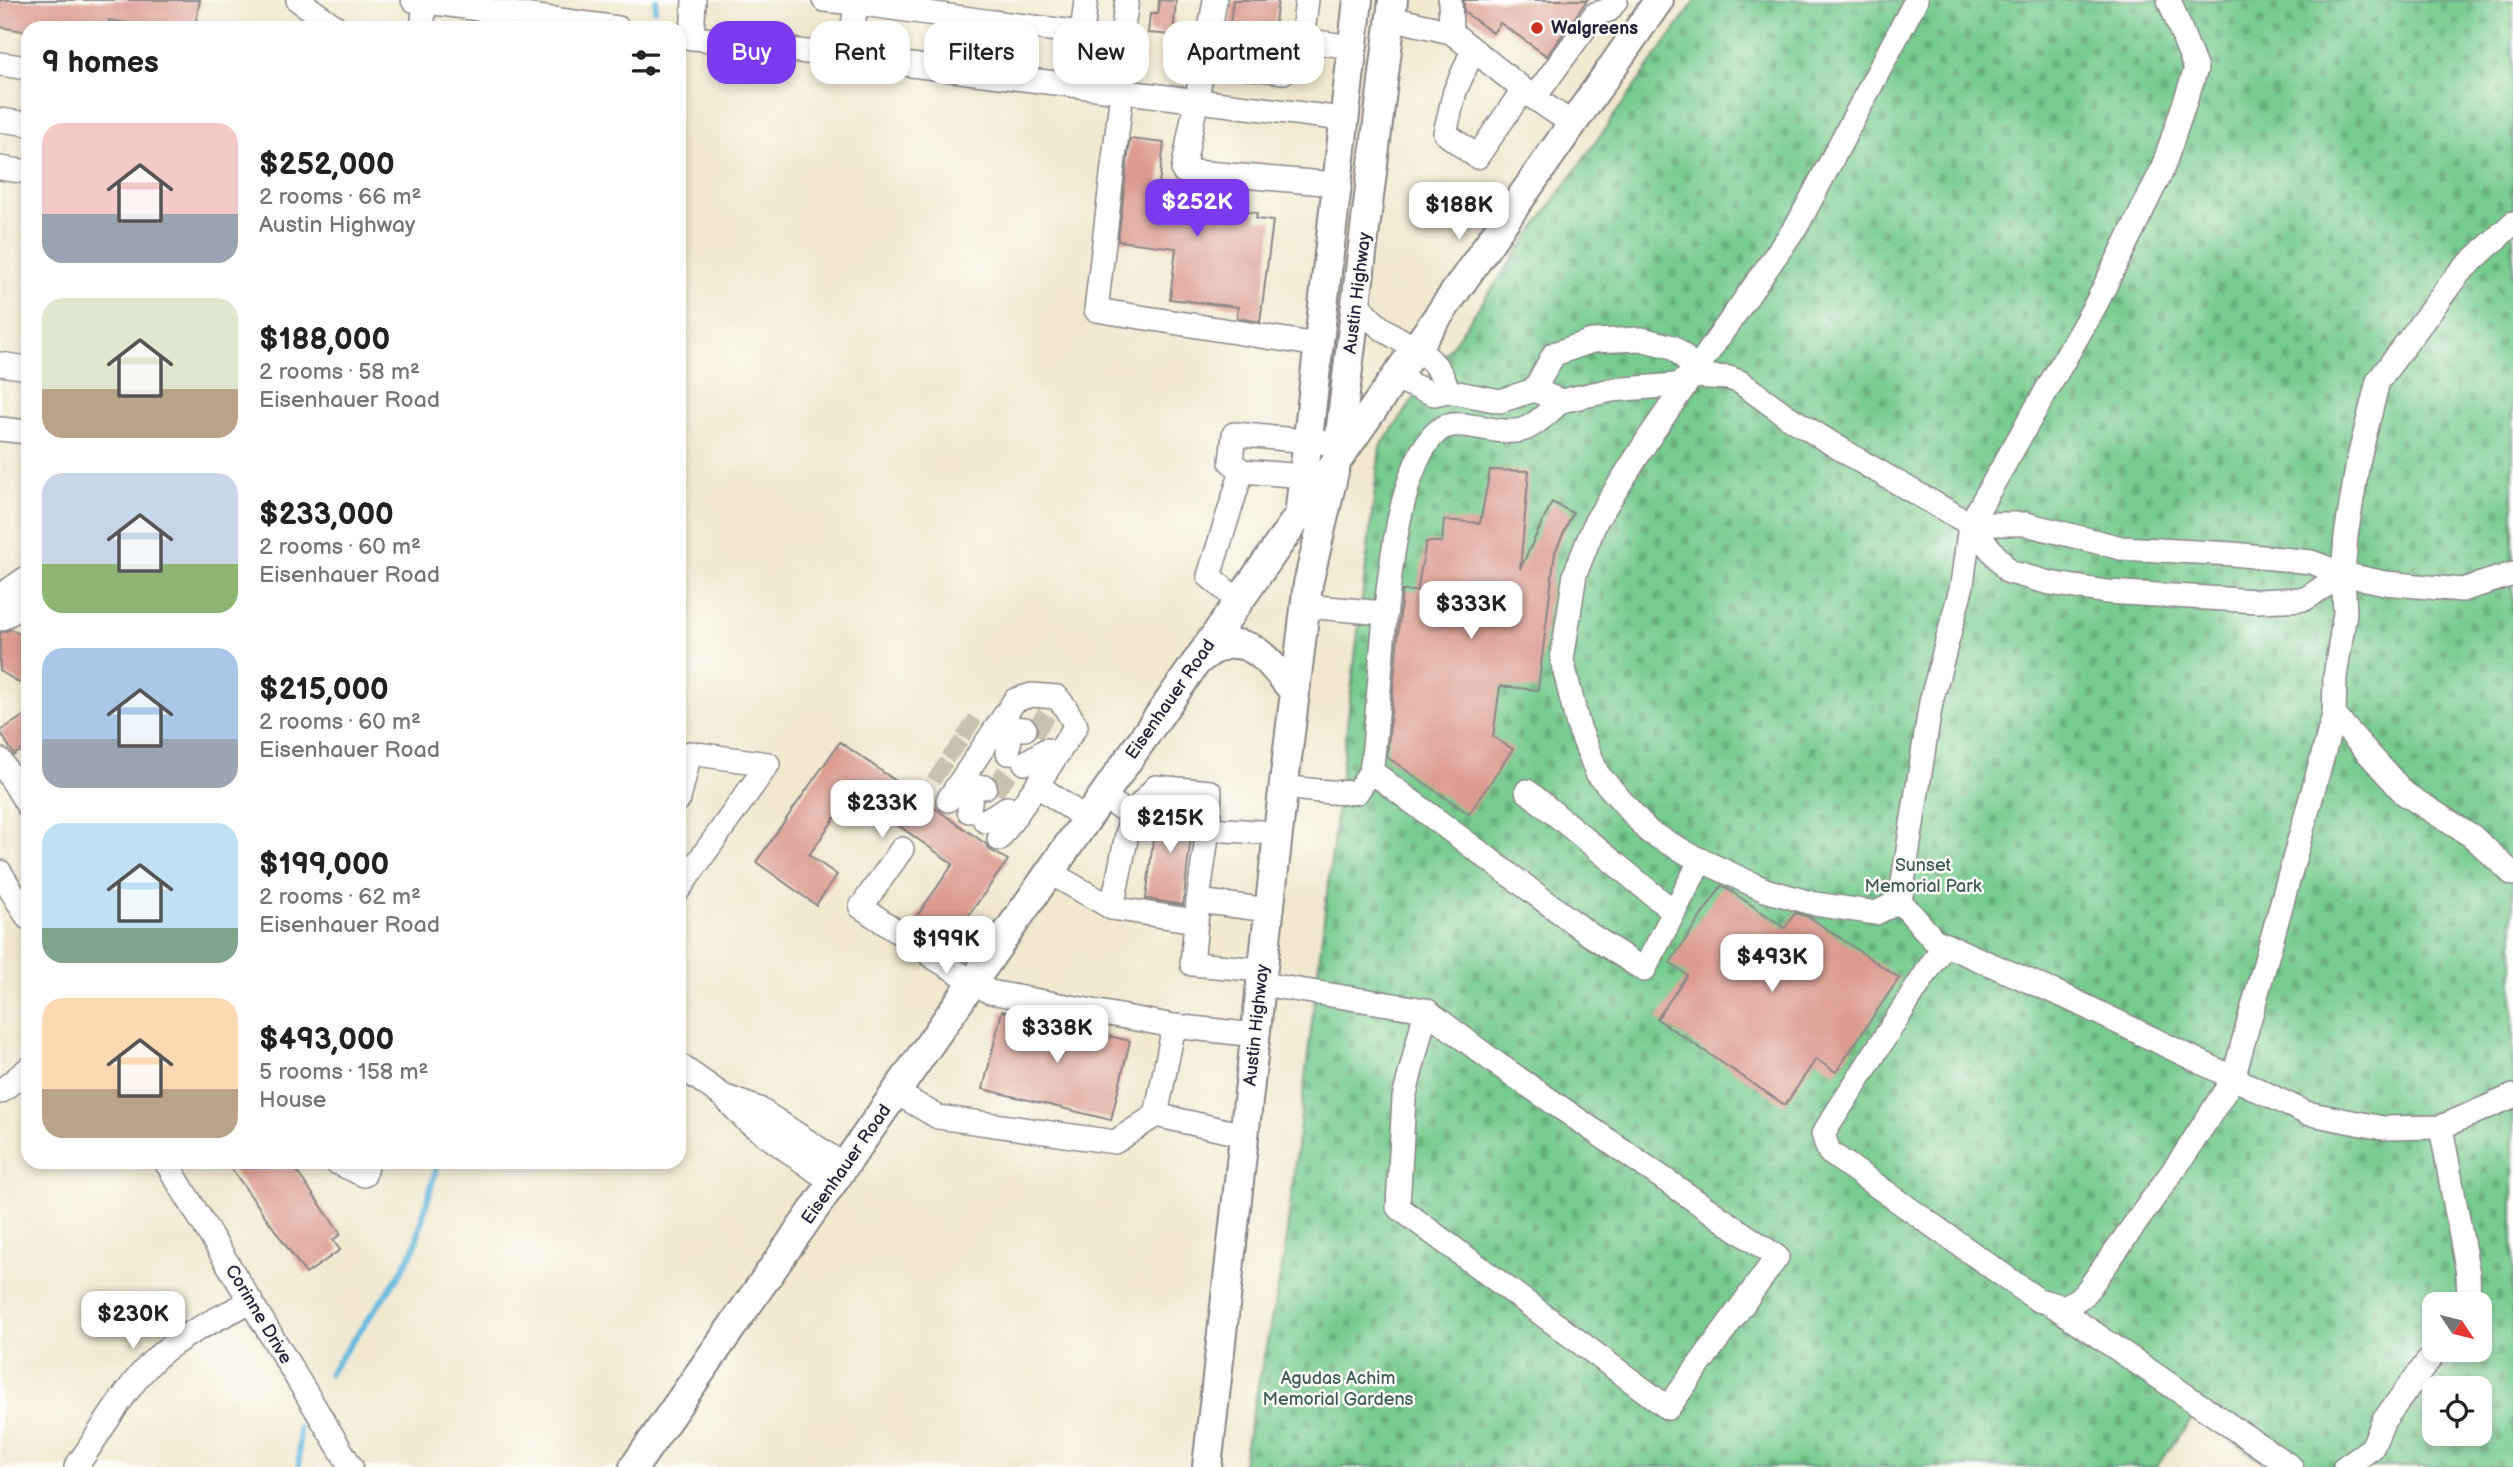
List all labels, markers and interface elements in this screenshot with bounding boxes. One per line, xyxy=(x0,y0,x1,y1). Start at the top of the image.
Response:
place label: Walgreens xyxy=(1551,18,1638,39)
marker: Walgreens xyxy=(1529,20,1545,36)
chip: Buy xyxy=(707,21,796,84)
chip: Rent xyxy=(810,21,910,84)
chip: Filters xyxy=(924,21,1039,84)
chip: New xyxy=(1053,21,1149,84)
chip: Apartment xyxy=(1163,21,1324,84)
icon: filters xyxy=(627,44,665,82)
text: 9 homes xyxy=(42,45,159,81)
text: $252,000 xyxy=(259,147,395,183)
icon: home xyxy=(98,151,182,235)
pin: $252K xyxy=(1148,180,1246,239)
pin: $188K xyxy=(1410,182,1508,242)
text: 2 rooms · 66 m² xyxy=(259,183,421,211)
text: $252K xyxy=(1161,188,1233,216)
text: $188K xyxy=(1425,191,1493,219)
text: Austin Highway xyxy=(259,211,415,239)
street label: Austin Highway xyxy=(1340,230,1375,355)
text: $188,000 xyxy=(259,322,390,358)
icon: home xyxy=(98,326,182,410)
text: 2 rooms · 58 m² xyxy=(259,358,420,386)
text: Eisenhauer Road xyxy=(259,386,440,414)
text: $233,000 xyxy=(259,497,394,533)
icon: home xyxy=(98,501,182,585)
text: 2 rooms · 60 m² xyxy=(259,533,421,561)
text: Eisenhauer Road xyxy=(259,561,440,589)
pin: $333K xyxy=(1422,582,1520,641)
text: $333K xyxy=(1435,590,1507,618)
street label: Eisenhauer Road xyxy=(1121,635,1220,763)
text: $215,000 xyxy=(259,672,389,708)
icon: home xyxy=(98,676,182,760)
text: 2 rooms · 60 m² xyxy=(259,708,421,736)
text: Eisenhauer Road xyxy=(259,736,440,764)
pin: $233K xyxy=(833,780,931,840)
text: $233K xyxy=(847,789,917,817)
pin: $215K xyxy=(1121,796,1219,855)
text: $215K xyxy=(1136,804,1204,832)
text: $199,000 xyxy=(259,847,389,883)
icon: home xyxy=(98,851,182,935)
park label: Sunset Memorial Park xyxy=(1864,855,1982,897)
text: 2 rooms · 62 m² xyxy=(259,883,421,911)
text: Eisenhauer Road xyxy=(259,911,440,939)
pin: $199K xyxy=(897,916,995,976)
text: $199K xyxy=(912,925,980,953)
pin: $493K xyxy=(1723,934,1821,994)
text: $493K xyxy=(1736,943,1808,971)
street label: Austin Highway xyxy=(1240,962,1273,1087)
pin: $338K xyxy=(1008,1006,1106,1065)
text: $338K xyxy=(1021,1014,1093,1042)
text: $493,000 xyxy=(259,1022,394,1058)
icon: home xyxy=(98,1026,182,1110)
text: 5 rooms · 158 m² xyxy=(259,1058,428,1086)
text: House xyxy=(259,1086,326,1114)
street label: Eisenhauer Road xyxy=(797,1100,896,1228)
street label: Corinne Drive xyxy=(221,1261,297,1368)
pin: $230K xyxy=(84,1292,182,1351)
north arrow xyxy=(2422,1292,2492,1362)
map controls xyxy=(2422,1292,2492,1446)
text: $230K xyxy=(97,1300,169,1328)
park label: Agudas Achim Memorial Gardens xyxy=(1263,1368,1414,1410)
button: locate xyxy=(2422,1376,2492,1446)

